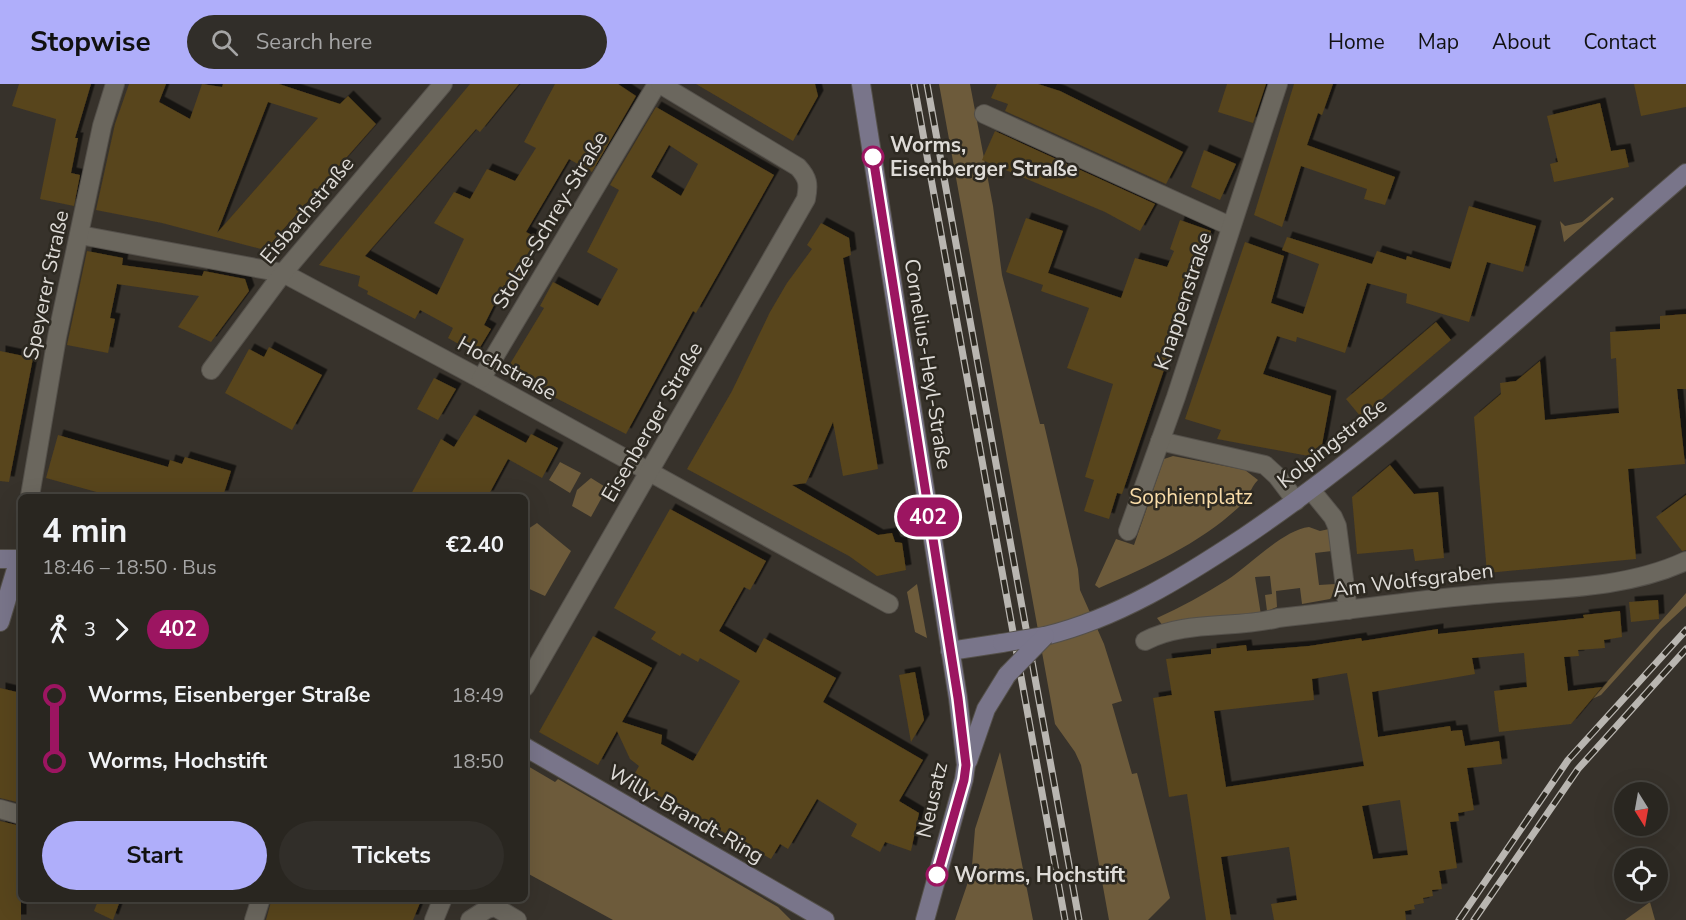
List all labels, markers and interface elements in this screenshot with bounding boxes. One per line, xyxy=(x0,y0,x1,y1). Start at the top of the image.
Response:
search box xyxy=(187,15,607,69)
text: Stopwise xyxy=(30,23,151,61)
icon: search xyxy=(208,26,241,59)
text: Search here xyxy=(256,27,372,57)
text: Home xyxy=(1328,28,1385,56)
text: Map xyxy=(1418,28,1459,56)
text: About xyxy=(1492,28,1550,56)
text: Contact xyxy=(1583,28,1656,56)
street label: Stolze-Schrey-Straße xyxy=(486,126,614,314)
place label: Worms, Eisenberger Straße xyxy=(890,131,1078,183)
marker: Worms, Eisenberger Straße xyxy=(862,146,884,168)
street label: Eisbachstraße xyxy=(254,150,360,270)
street label: Speyerer Straße xyxy=(16,208,76,362)
street label: Knappenstraße xyxy=(1147,228,1219,374)
street label: Cornelius-Heyl-Straße xyxy=(898,257,958,471)
street label: Hochstraße xyxy=(452,329,562,407)
street label: Eisenberger Straße xyxy=(595,337,709,507)
street label: Kolpingstraße xyxy=(1271,391,1393,495)
park label: Sophienplatz xyxy=(1129,483,1253,511)
line badge: 402 xyxy=(894,498,962,536)
text: 402 xyxy=(909,503,947,531)
text: 4 min xyxy=(42,509,127,554)
text: €2.40 xyxy=(446,530,504,560)
text: 18:46 – 18:50 · Bus xyxy=(42,554,217,581)
street label: Am Wolfsgraben xyxy=(1331,556,1495,604)
icon: walk xyxy=(42,613,75,646)
icon: forward xyxy=(105,613,138,646)
text: 402 xyxy=(159,615,197,643)
text: 3 xyxy=(84,616,96,643)
text: Worms, Eisenberger Straße xyxy=(88,680,370,710)
text: 18:49 xyxy=(451,682,504,709)
text: Worms, Hochstift xyxy=(88,746,267,776)
text: 18:50 xyxy=(451,748,504,775)
street label: Willy-Brandt-Ring xyxy=(603,758,769,870)
street label: Neusatz xyxy=(910,759,954,841)
north arrow xyxy=(1614,782,1668,836)
map controls xyxy=(1614,782,1668,902)
button: Start xyxy=(42,821,267,890)
button: Tickets xyxy=(279,821,504,890)
button: locate xyxy=(1614,848,1668,902)
place label: Worms, Hochstift xyxy=(954,861,1126,889)
marker: Worms, Hochstift xyxy=(926,864,948,886)

